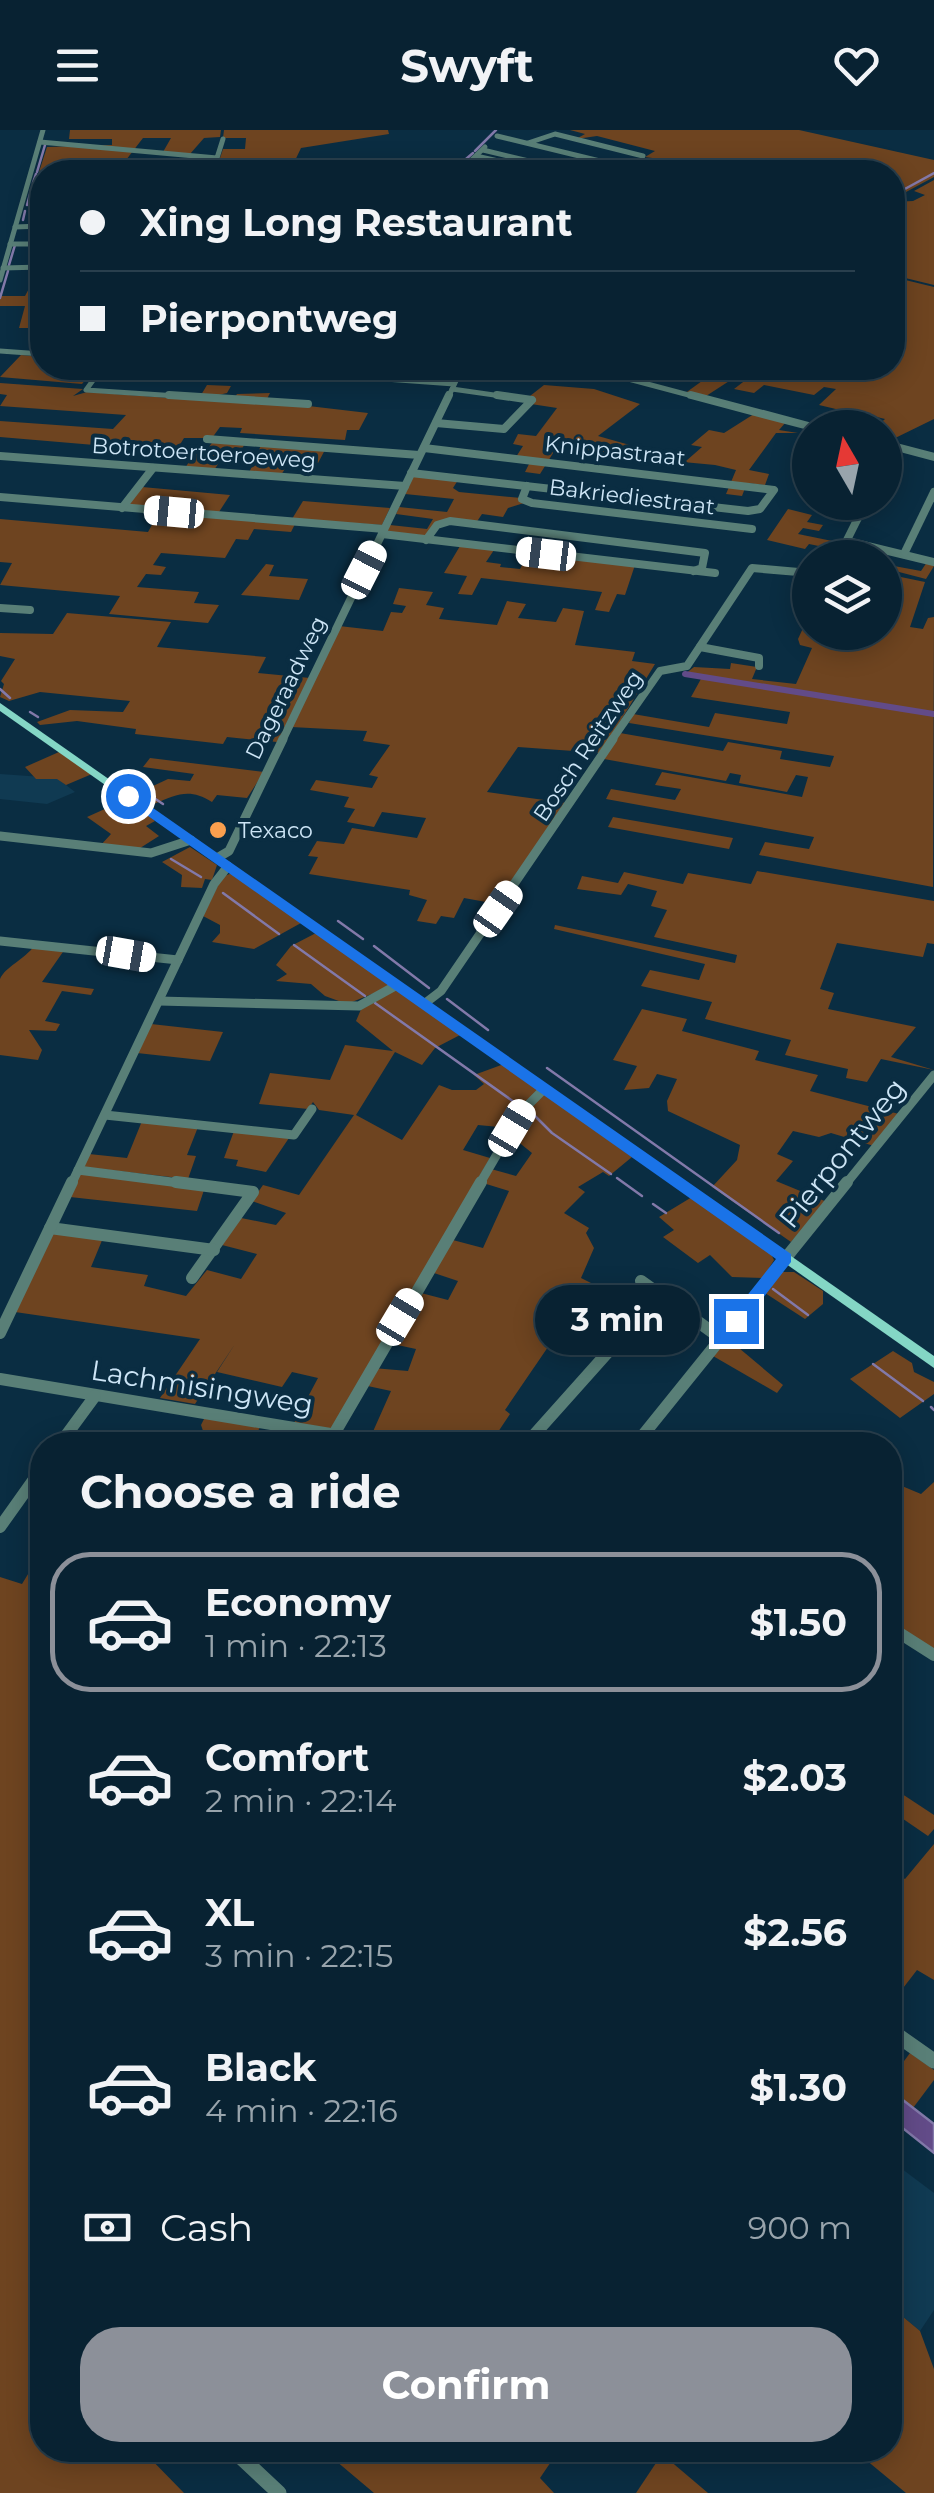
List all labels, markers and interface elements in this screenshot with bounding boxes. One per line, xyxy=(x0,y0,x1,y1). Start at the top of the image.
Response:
icon: menu xyxy=(50,38,105,93)
text: Swyft xyxy=(400,38,534,93)
icon: heart xyxy=(829,38,884,93)
text: Xing Long Restaurant xyxy=(140,199,572,246)
text: Pierpontweg xyxy=(140,295,399,342)
north arrow xyxy=(792,410,902,520)
map controls xyxy=(792,410,902,650)
street label: Knippastraat xyxy=(543,430,687,472)
street label: Botrotoertoeroeweg xyxy=(91,432,317,474)
street label: Bakriediestraat xyxy=(547,473,717,521)
car xyxy=(143,494,205,530)
car xyxy=(514,535,578,573)
car xyxy=(337,536,391,604)
button: layers xyxy=(792,540,902,650)
street label: Dageraadweg xyxy=(240,612,332,764)
street label: Bosch Reitzweg xyxy=(528,665,648,827)
route start xyxy=(106,774,151,819)
place label: Texaco xyxy=(238,817,313,844)
marker: Texaco xyxy=(207,819,229,841)
car xyxy=(469,876,527,942)
car xyxy=(94,934,158,974)
street label: Pierpontweg xyxy=(771,1071,913,1235)
car xyxy=(484,1095,540,1161)
car xyxy=(372,1284,428,1350)
callout: 3 min xyxy=(536,1286,701,1356)
route end xyxy=(714,1299,759,1344)
text: 3 min xyxy=(571,1300,664,1339)
street label: Lachmisingweg xyxy=(89,1353,315,1421)
text: Choose a ride xyxy=(80,1464,401,1519)
icon: car xyxy=(85,1577,175,1667)
text: Economy xyxy=(205,1579,391,1626)
text: $1.50 xyxy=(750,1599,847,1646)
text: 1 min · 22:13 xyxy=(205,1626,387,1665)
icon: car xyxy=(85,1732,175,1822)
text: Comfort xyxy=(205,1734,369,1781)
text: $2.03 xyxy=(743,1754,847,1801)
text: 2 min · 22:14 xyxy=(205,1781,396,1820)
icon: car xyxy=(85,1887,175,1977)
text: XL xyxy=(205,1889,254,1936)
text: $2.56 xyxy=(743,1909,847,1956)
text: 3 min · 22:15 xyxy=(205,1936,393,1975)
icon: car xyxy=(85,2042,175,2132)
text: Black xyxy=(205,2044,316,2091)
text: $1.30 xyxy=(750,2064,847,2111)
text: 4 min · 22:16 xyxy=(205,2091,398,2130)
icon: cash xyxy=(80,2200,135,2255)
text: Cash xyxy=(160,2204,253,2251)
text: 900 m xyxy=(748,2208,852,2247)
button: Confirm xyxy=(80,2327,852,2442)

